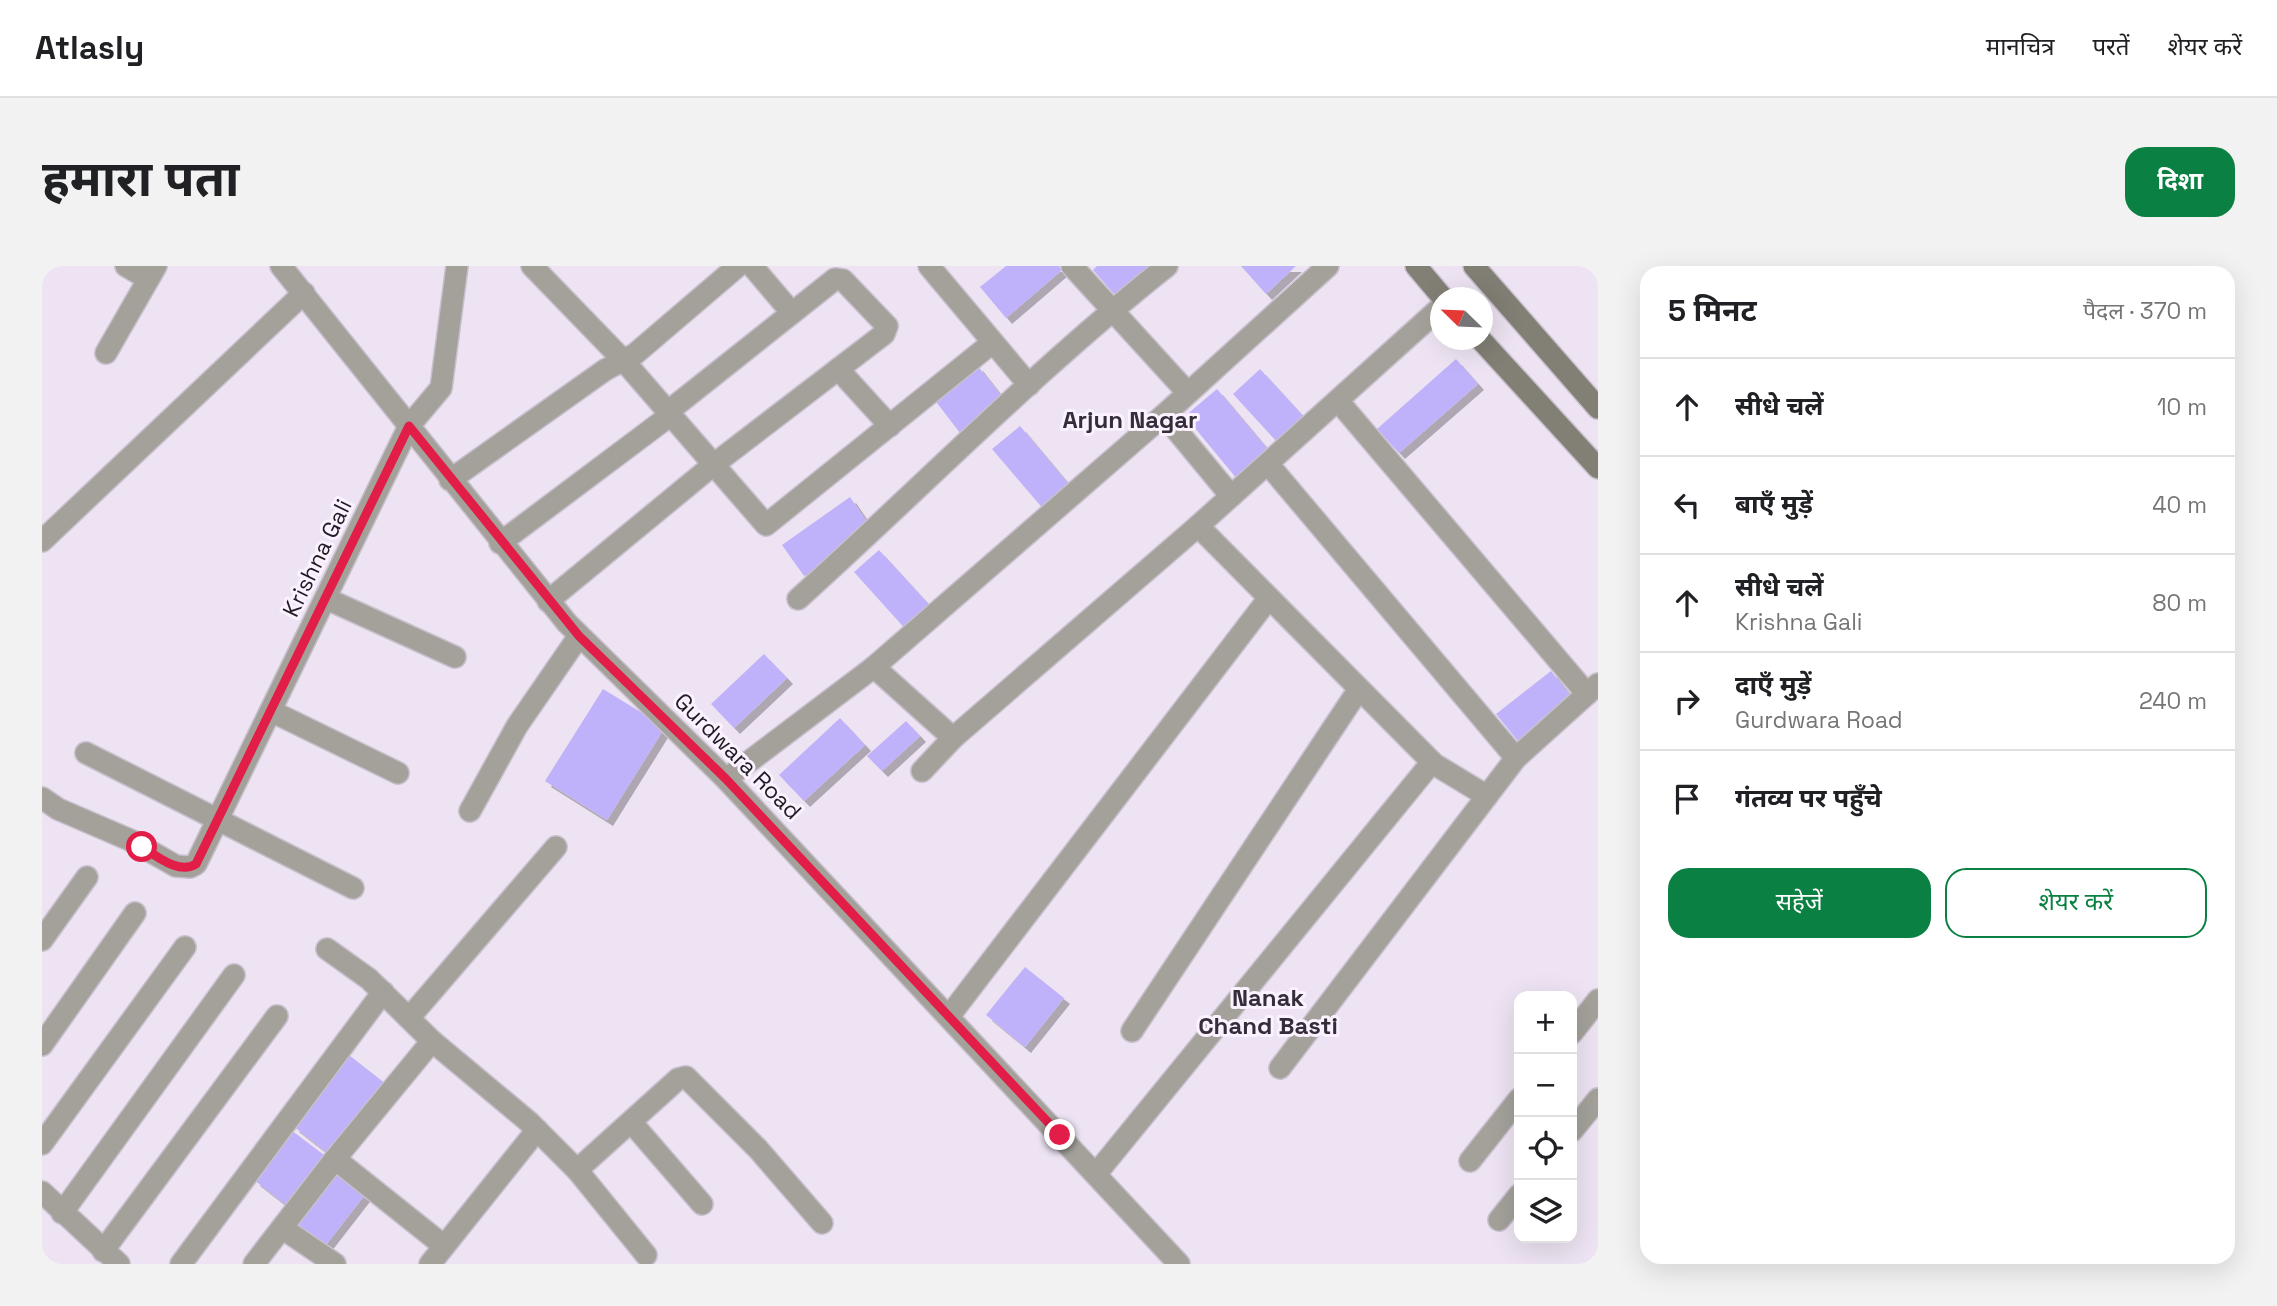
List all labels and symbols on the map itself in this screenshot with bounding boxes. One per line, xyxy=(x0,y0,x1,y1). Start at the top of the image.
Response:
north arrow xyxy=(1430,287,1493,350)
district label: Arjun Nagar xyxy=(1062,404,1198,435)
street label: Krishna Gali xyxy=(276,494,358,622)
street label: Gurdwara Road xyxy=(668,686,808,826)
route start xyxy=(126,831,157,862)
district label: Nanak Chand Basti xyxy=(1198,982,1338,1041)
route end xyxy=(1044,1119,1075,1150)

